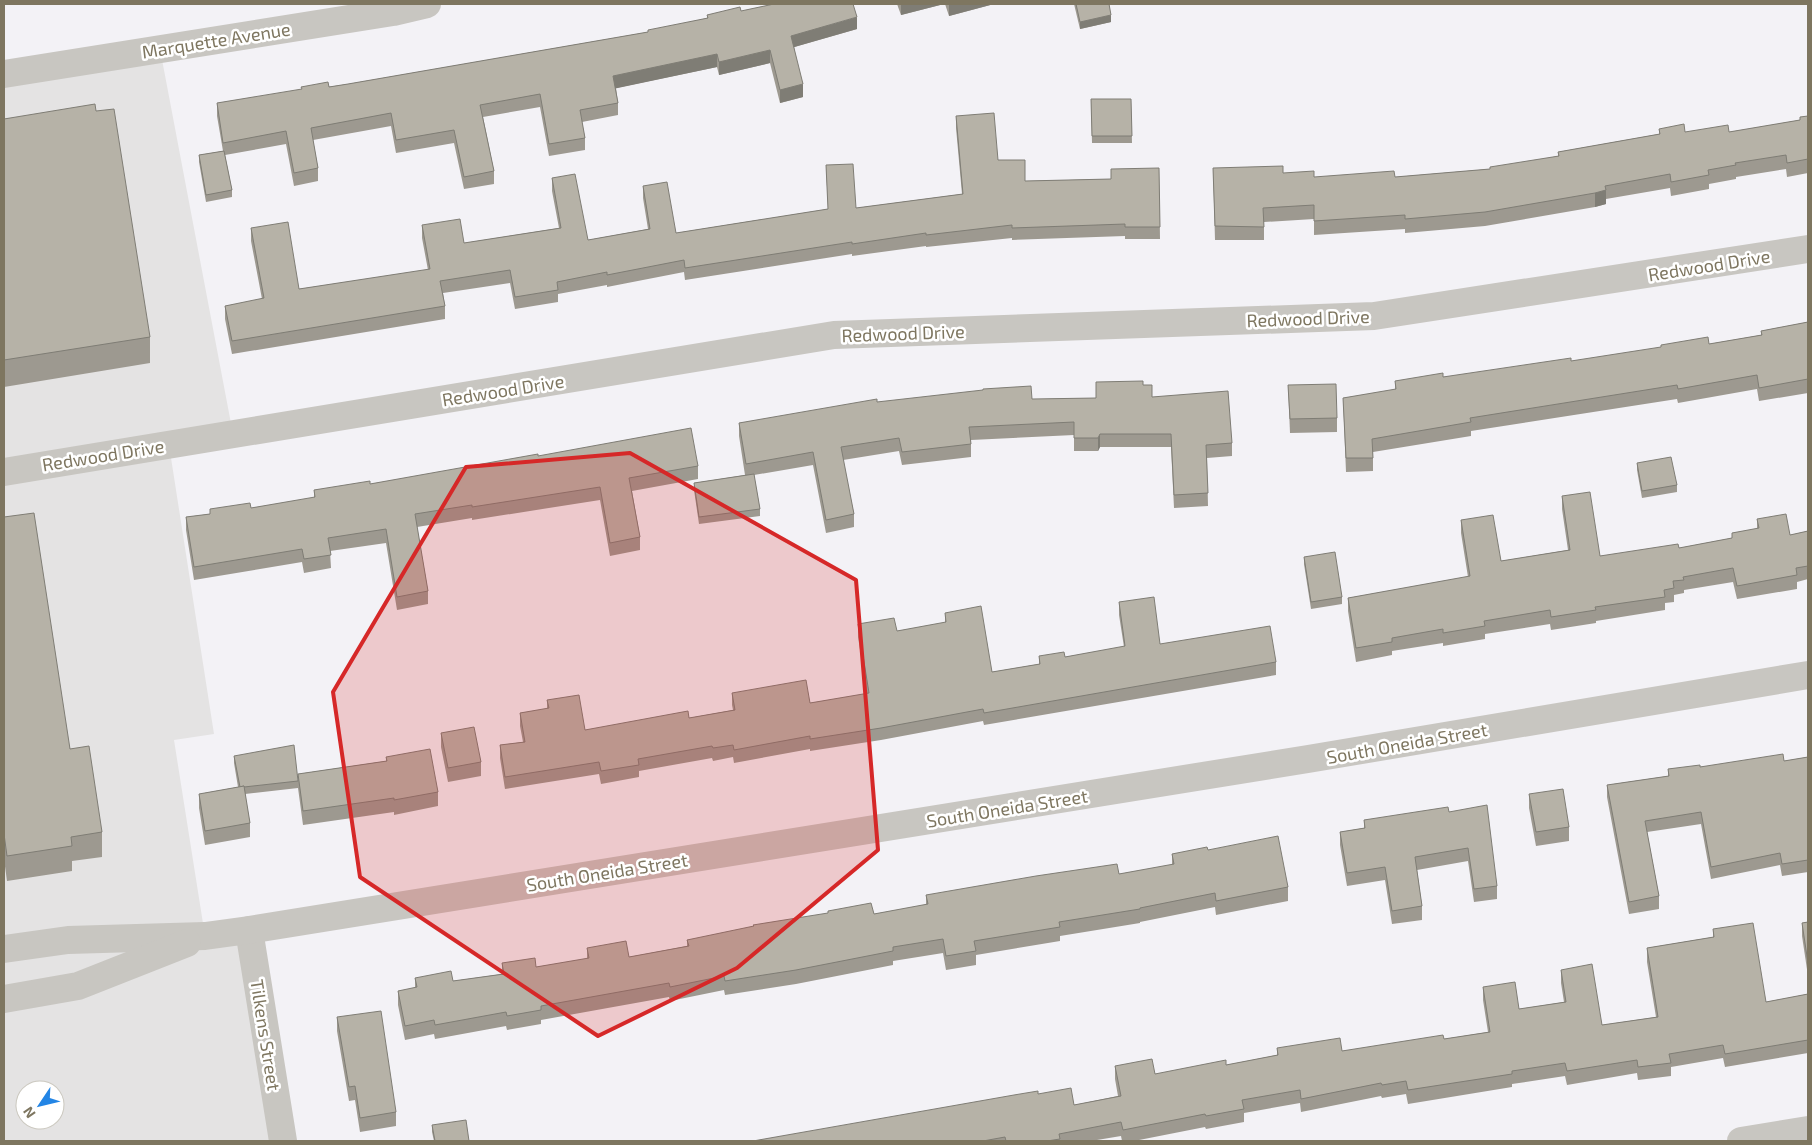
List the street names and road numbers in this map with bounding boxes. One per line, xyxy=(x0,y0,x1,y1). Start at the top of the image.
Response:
street label: Marquette Avenue xyxy=(140,17,292,63)
street label: Redwood Drive xyxy=(1646,244,1772,286)
street label: Redwood Drive xyxy=(1246,305,1370,331)
street label: Redwood Drive xyxy=(841,320,965,346)
street label: Redwood Drive xyxy=(440,369,566,411)
street label: Redwood Drive xyxy=(40,434,166,476)
street label: South Oneida Street xyxy=(1325,718,1489,768)
street label: South Oneida Street xyxy=(925,784,1089,832)
street label: South Oneida Street xyxy=(525,848,689,896)
street label: Tilkens Street xyxy=(246,978,286,1092)

